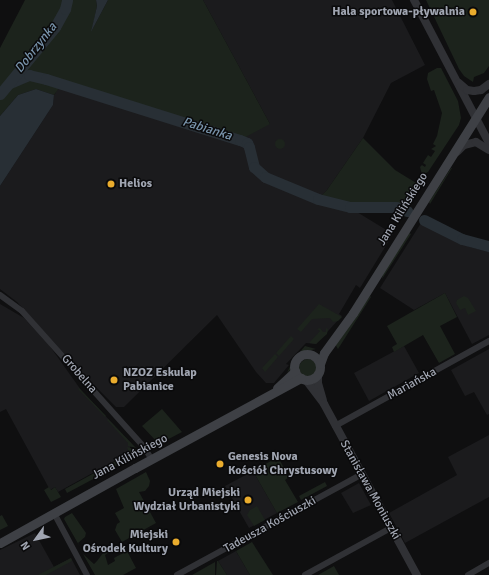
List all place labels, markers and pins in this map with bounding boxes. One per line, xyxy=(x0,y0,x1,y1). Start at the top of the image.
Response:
place label: Hala sportowa-pływalnia xyxy=(332,5,465,19)
marker: Hala sportowa-pływalnia xyxy=(468,7,478,17)
place label: Helios xyxy=(119,177,152,191)
marker: Helios xyxy=(106,179,116,189)
place label: NZOZ Eskulap Pabianice xyxy=(123,366,197,394)
marker: NZOZ Eskulap Pabianice xyxy=(108,374,120,386)
place label: Genesis Nova Kościół Chrystusowy xyxy=(228,450,338,478)
marker: Genesis Nova Kościół Chrystusowy xyxy=(215,459,225,469)
place label: Urząd Miejski Wydział Urbanistyki xyxy=(134,486,240,514)
marker: Urząd Miejski Wydział Urbanistyki xyxy=(243,495,253,505)
place label: Miejski Ośrodek Kultury xyxy=(83,528,168,556)
marker: Miejski Ośrodek Kultury xyxy=(171,537,181,547)

